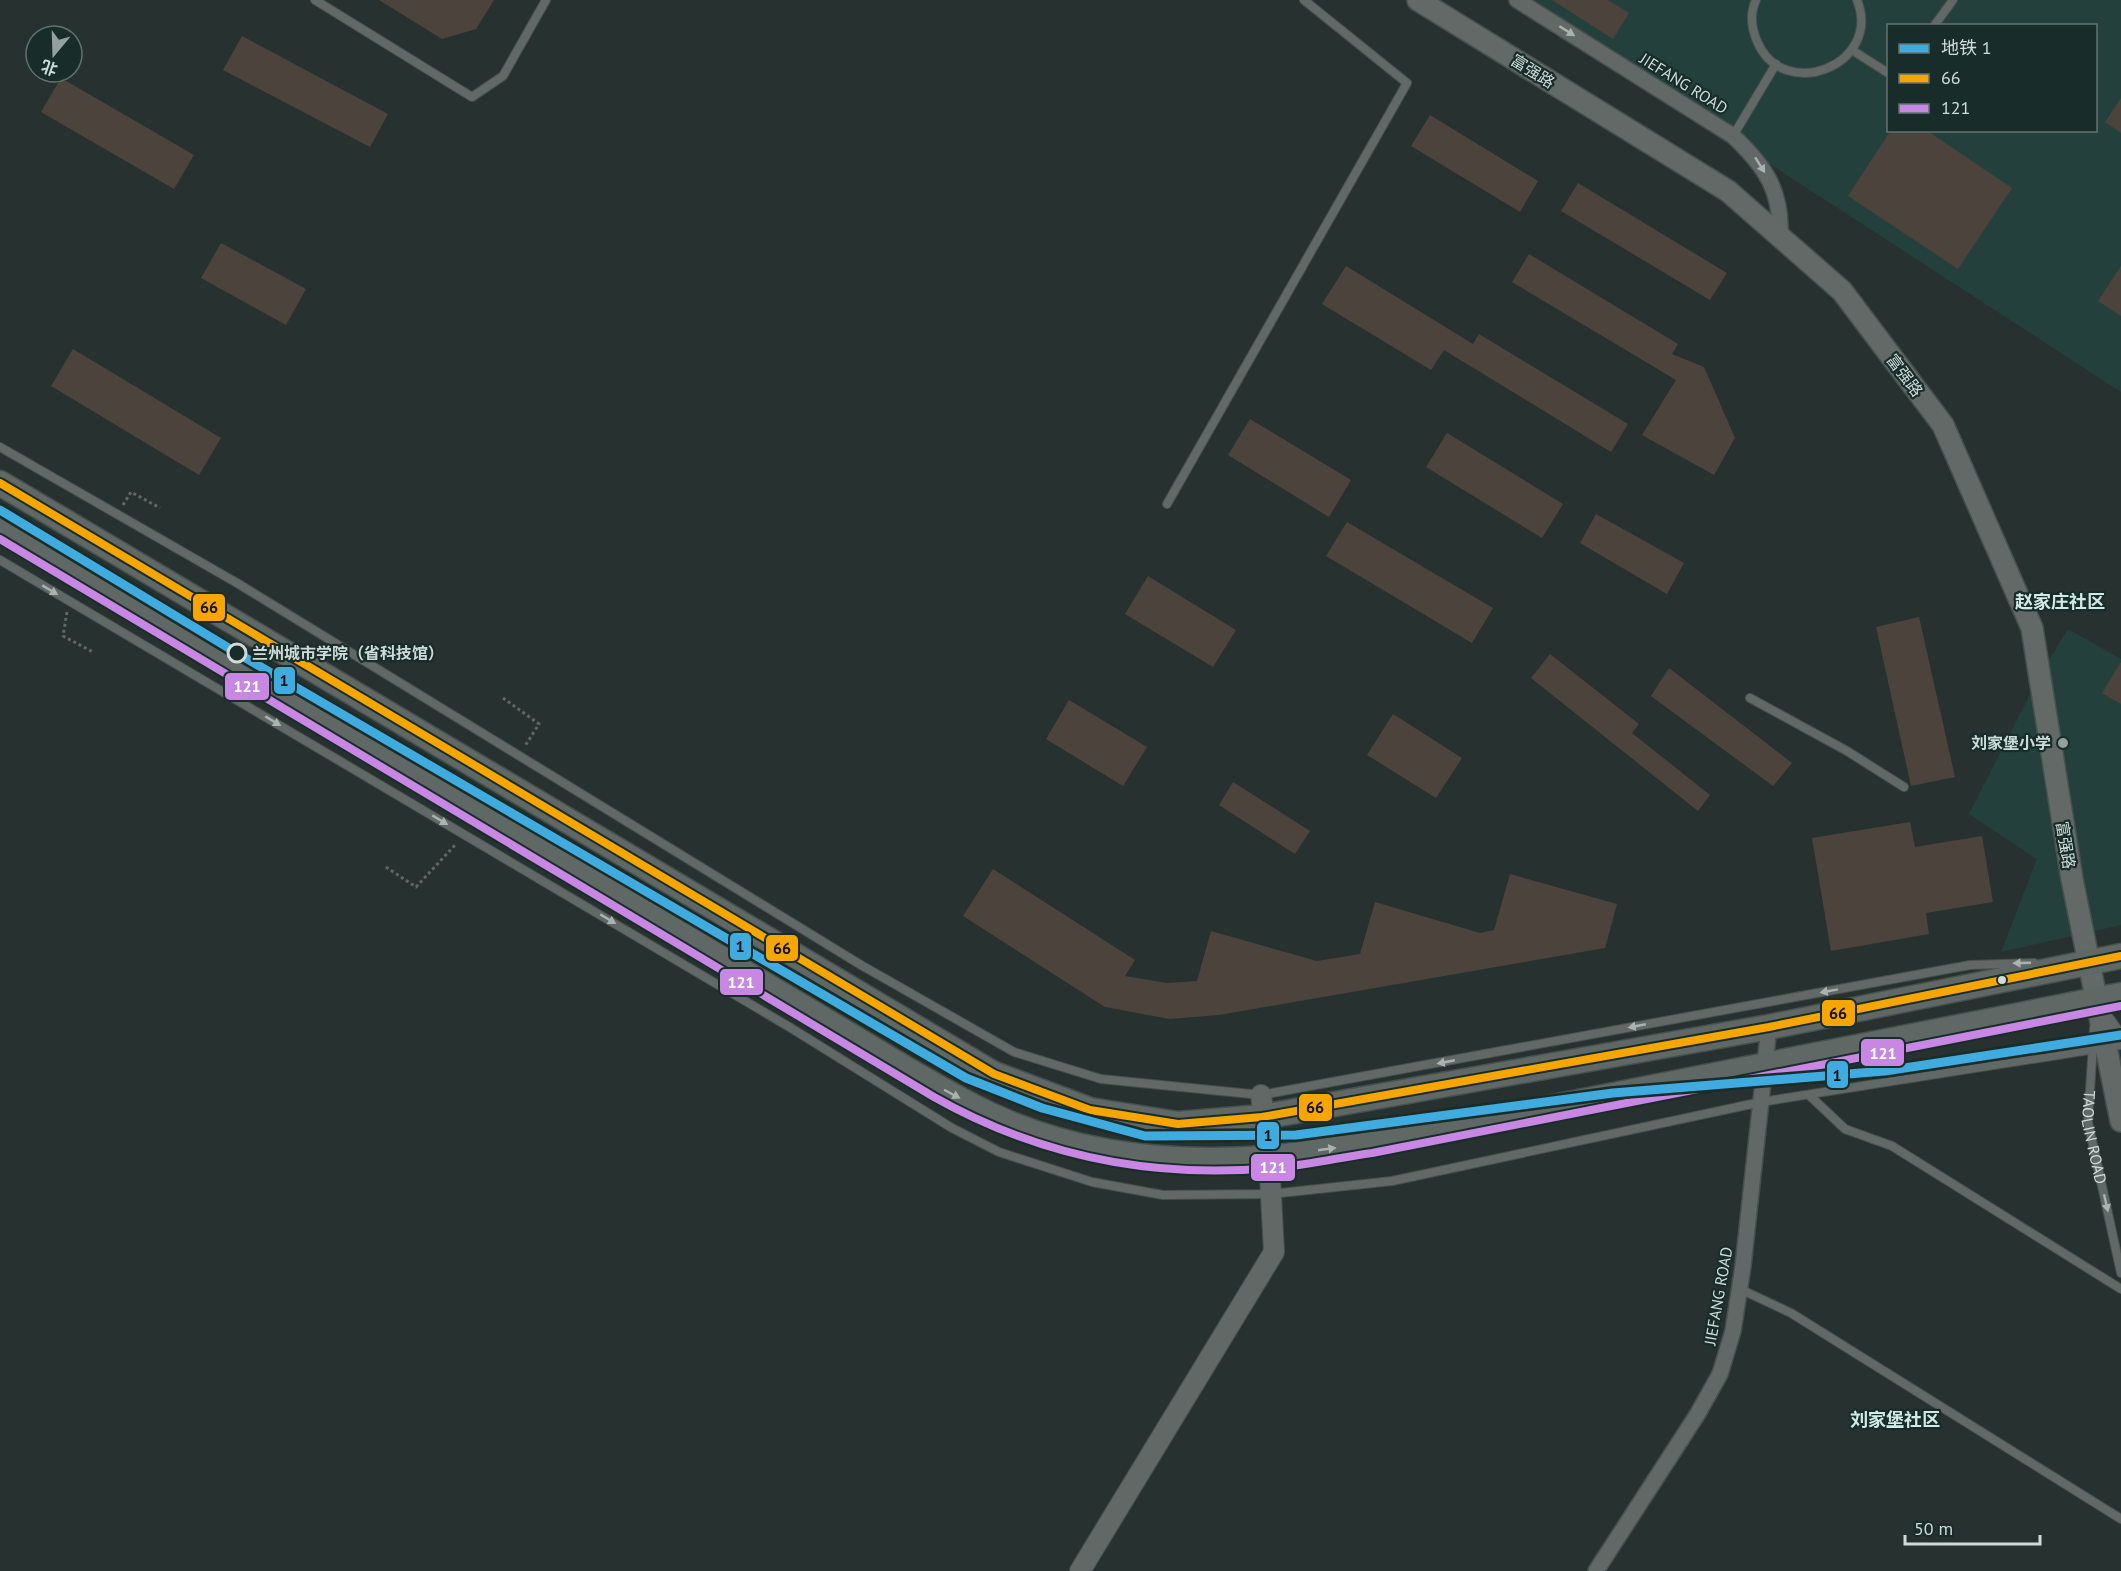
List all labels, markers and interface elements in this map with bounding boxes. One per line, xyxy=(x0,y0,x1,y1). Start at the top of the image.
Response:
north arrow xyxy=(24,24,84,84)
legend xyxy=(1887,24,2097,132)
one-way arrow xyxy=(1558,26,1575,37)
text: 地铁 1 xyxy=(1941,36,1992,59)
street label: JIEFANG ROAD xyxy=(1636,48,1732,118)
street label: 富强路 xyxy=(1507,50,1559,92)
text: 北 xyxy=(38,56,60,80)
text: 66 xyxy=(1941,66,1961,89)
text: 121 xyxy=(1941,96,1970,119)
one-way arrow xyxy=(1755,157,1766,173)
street label: 富强路 xyxy=(1883,350,1927,400)
one-way arrow xyxy=(42,584,58,595)
district label: 赵家庄社区 xyxy=(2015,590,2105,613)
line badge: 66 xyxy=(192,593,226,622)
text: 66 xyxy=(200,597,218,617)
marker: 兰州城市学院（省科技馆） xyxy=(227,643,247,663)
place label: 兰州城市学院（省科技馆） xyxy=(252,643,444,663)
line badge: 1 xyxy=(273,666,296,695)
text: 1 xyxy=(279,670,289,690)
line badge: 121 xyxy=(224,672,270,701)
text: 121 xyxy=(233,676,261,696)
one-way arrow xyxy=(264,716,281,726)
place label: 刘家堡小学 xyxy=(1971,733,2051,753)
marker: 刘家堡小学 xyxy=(2056,736,2070,750)
one-way arrow xyxy=(432,815,448,826)
street label: 富强路 xyxy=(2052,820,2080,870)
one-way arrow xyxy=(600,914,616,925)
line badge: 1 xyxy=(729,932,752,961)
line badge: 66 xyxy=(765,934,799,962)
text: 1 xyxy=(735,936,745,956)
text: 66 xyxy=(773,938,791,958)
one-way arrow xyxy=(2012,958,2031,968)
line badge: 121 xyxy=(719,968,764,996)
text: 121 xyxy=(727,972,755,992)
unlabelled marker xyxy=(1996,974,2008,986)
one-way arrow xyxy=(1819,987,1838,996)
line badge: 66 xyxy=(1821,999,1856,1027)
text: 66 xyxy=(1829,1003,1847,1023)
one-way arrow xyxy=(1628,1022,1647,1031)
line badge: 121 xyxy=(1860,1038,1905,1067)
text: 121 xyxy=(1869,1043,1897,1063)
one-way arrow xyxy=(1436,1058,1455,1067)
line badge: 1 xyxy=(1826,1060,1849,1089)
text: 1 xyxy=(1832,1065,1842,1085)
one-way arrow xyxy=(944,1089,961,1099)
street label: TAOLIN ROAD xyxy=(2077,1090,2111,1186)
line badge: 66 xyxy=(1298,1093,1333,1122)
text: 66 xyxy=(1306,1097,1324,1117)
line badge: 1 xyxy=(1256,1121,1280,1150)
text: 1 xyxy=(1263,1125,1273,1145)
one-way arrow xyxy=(1318,1144,1337,1153)
line badge: 121 xyxy=(1250,1153,1296,1182)
text: 121 xyxy=(1259,1157,1287,1177)
one-way arrow xyxy=(2101,1194,2111,1212)
street label: JIEFANG ROAD xyxy=(1699,1245,1736,1348)
district label: 刘家堡社区 xyxy=(1850,1408,1940,1431)
scale bar xyxy=(1905,1508,2040,1546)
text: 50 m xyxy=(1914,1517,1953,1540)

